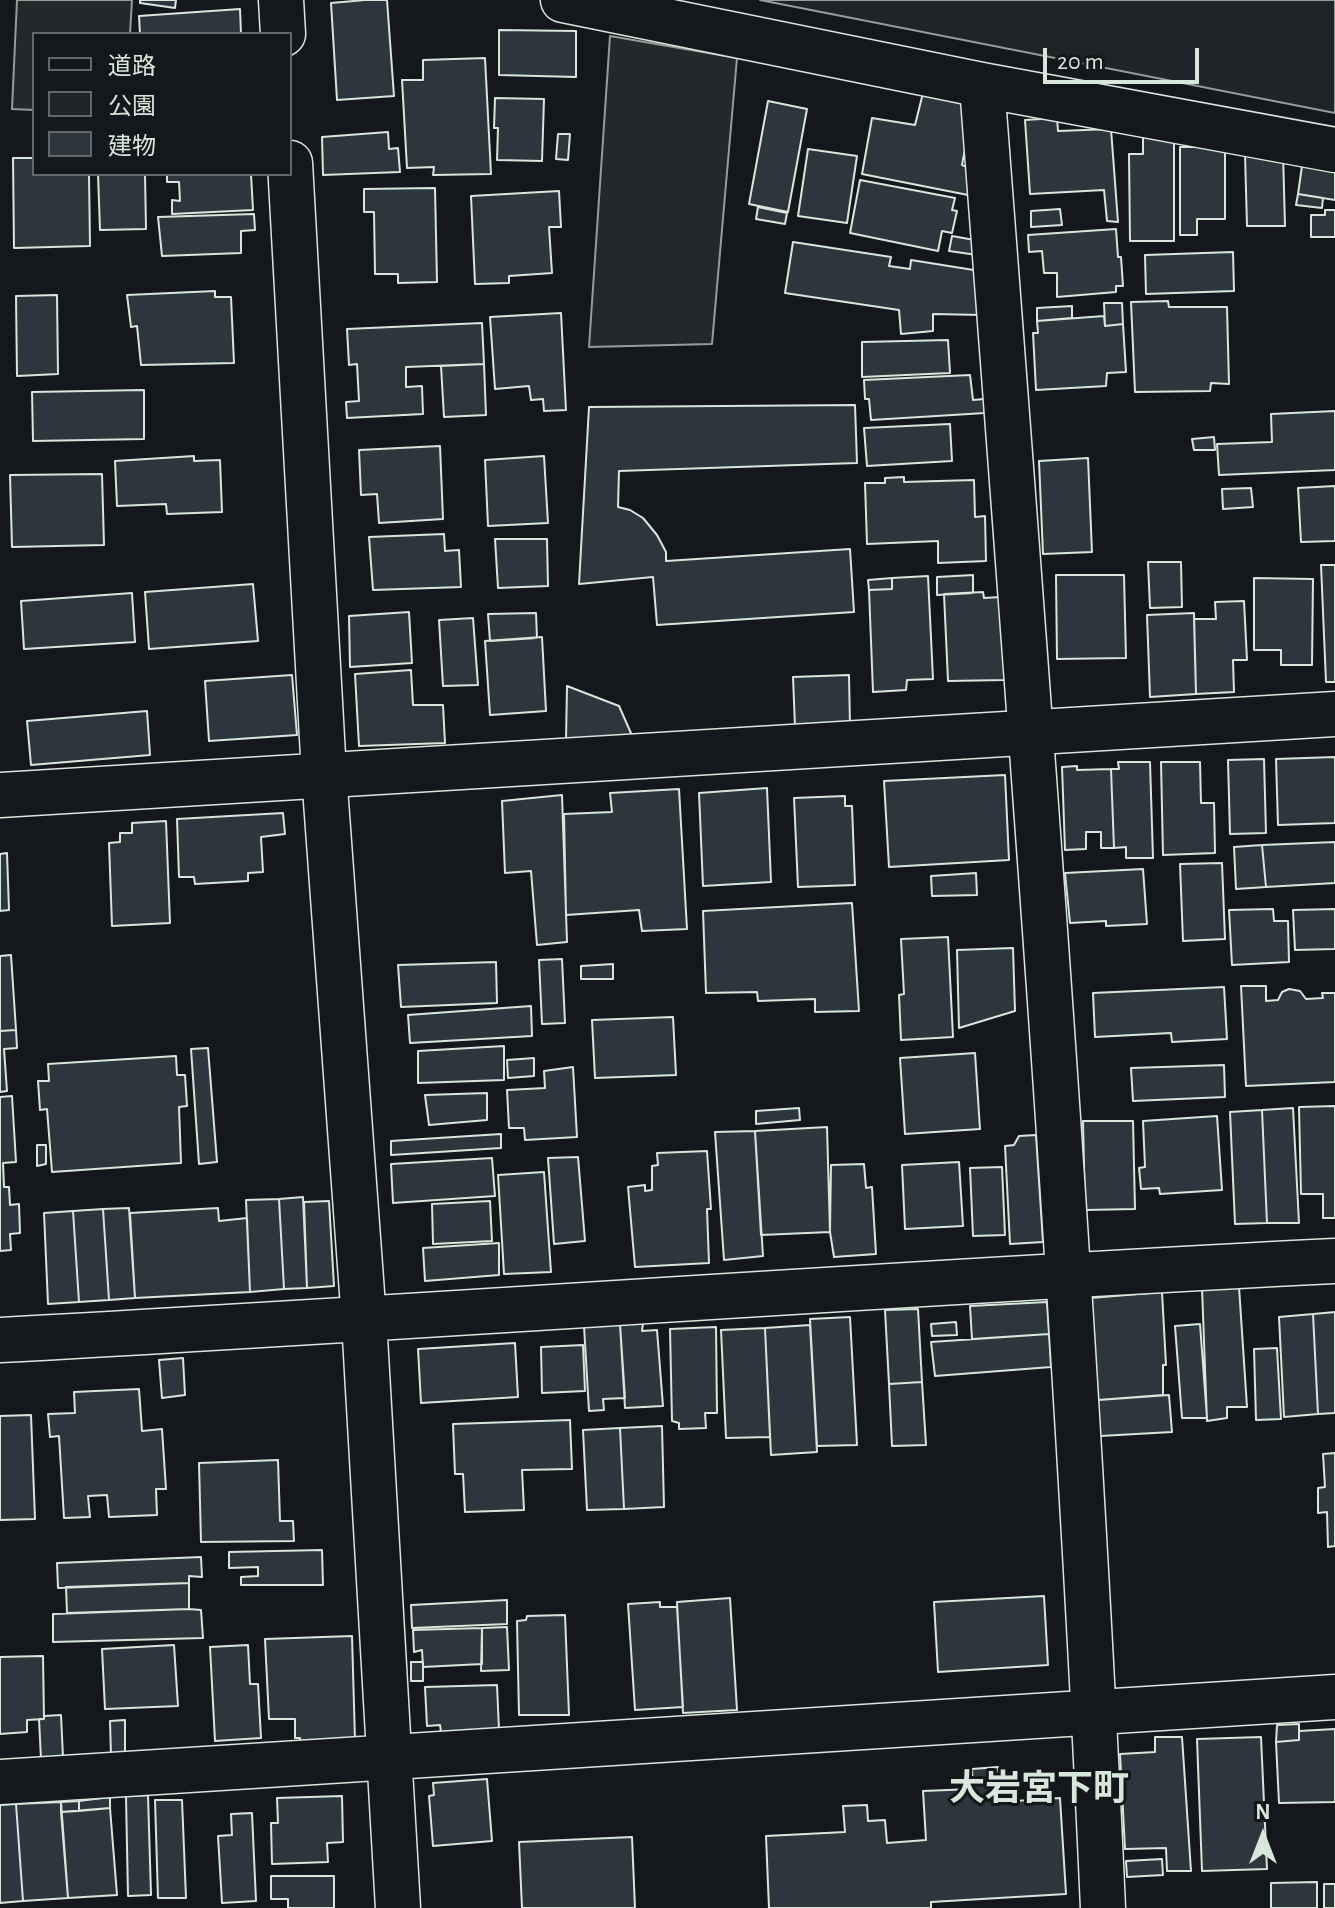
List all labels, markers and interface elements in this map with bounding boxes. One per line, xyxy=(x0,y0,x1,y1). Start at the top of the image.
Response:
legend xyxy=(32,32,292,176)
scale bar xyxy=(1047,32,1203,82)
text: 20 m xyxy=(1057,50,1104,74)
text: 道路 xyxy=(108,55,156,79)
text: 公園 xyxy=(108,95,156,119)
text: 建物 xyxy=(108,135,156,159)
district label: 大岩宮下町 xyxy=(949,1767,1129,1811)
north arrow xyxy=(1223,1796,1303,1876)
text: N xyxy=(1255,1801,1271,1823)

